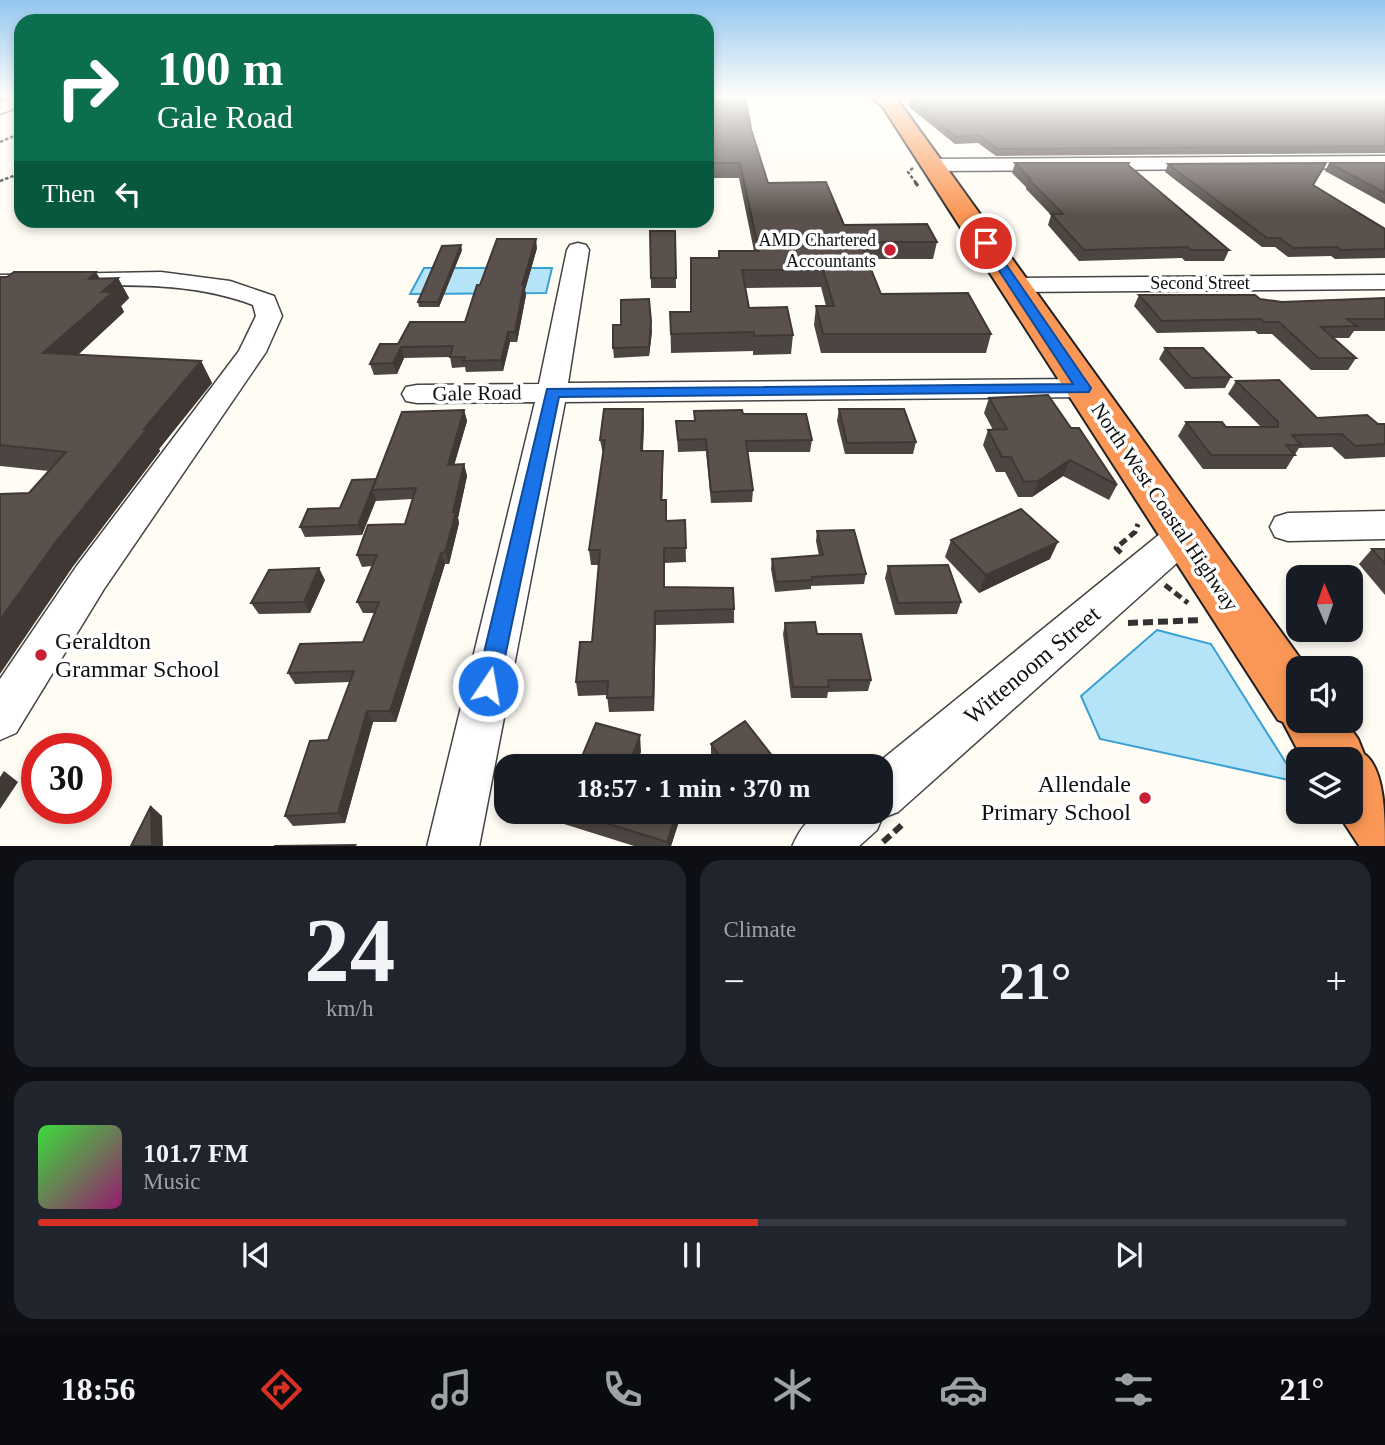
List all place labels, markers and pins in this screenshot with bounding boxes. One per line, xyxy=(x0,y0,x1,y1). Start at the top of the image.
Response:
pin xyxy=(956,213,1016,273)
place label: AMD Chartered Accountants xyxy=(759,230,876,271)
marker: AMD Chartered Accountants xyxy=(882,242,898,258)
place label: Geraldton Grammar School xyxy=(55,628,220,682)
marker: Geraldton Grammar School xyxy=(33,647,49,663)
place label: Allendale Primary School xyxy=(981,771,1131,825)
marker: Allendale Primary School xyxy=(1137,790,1153,806)

